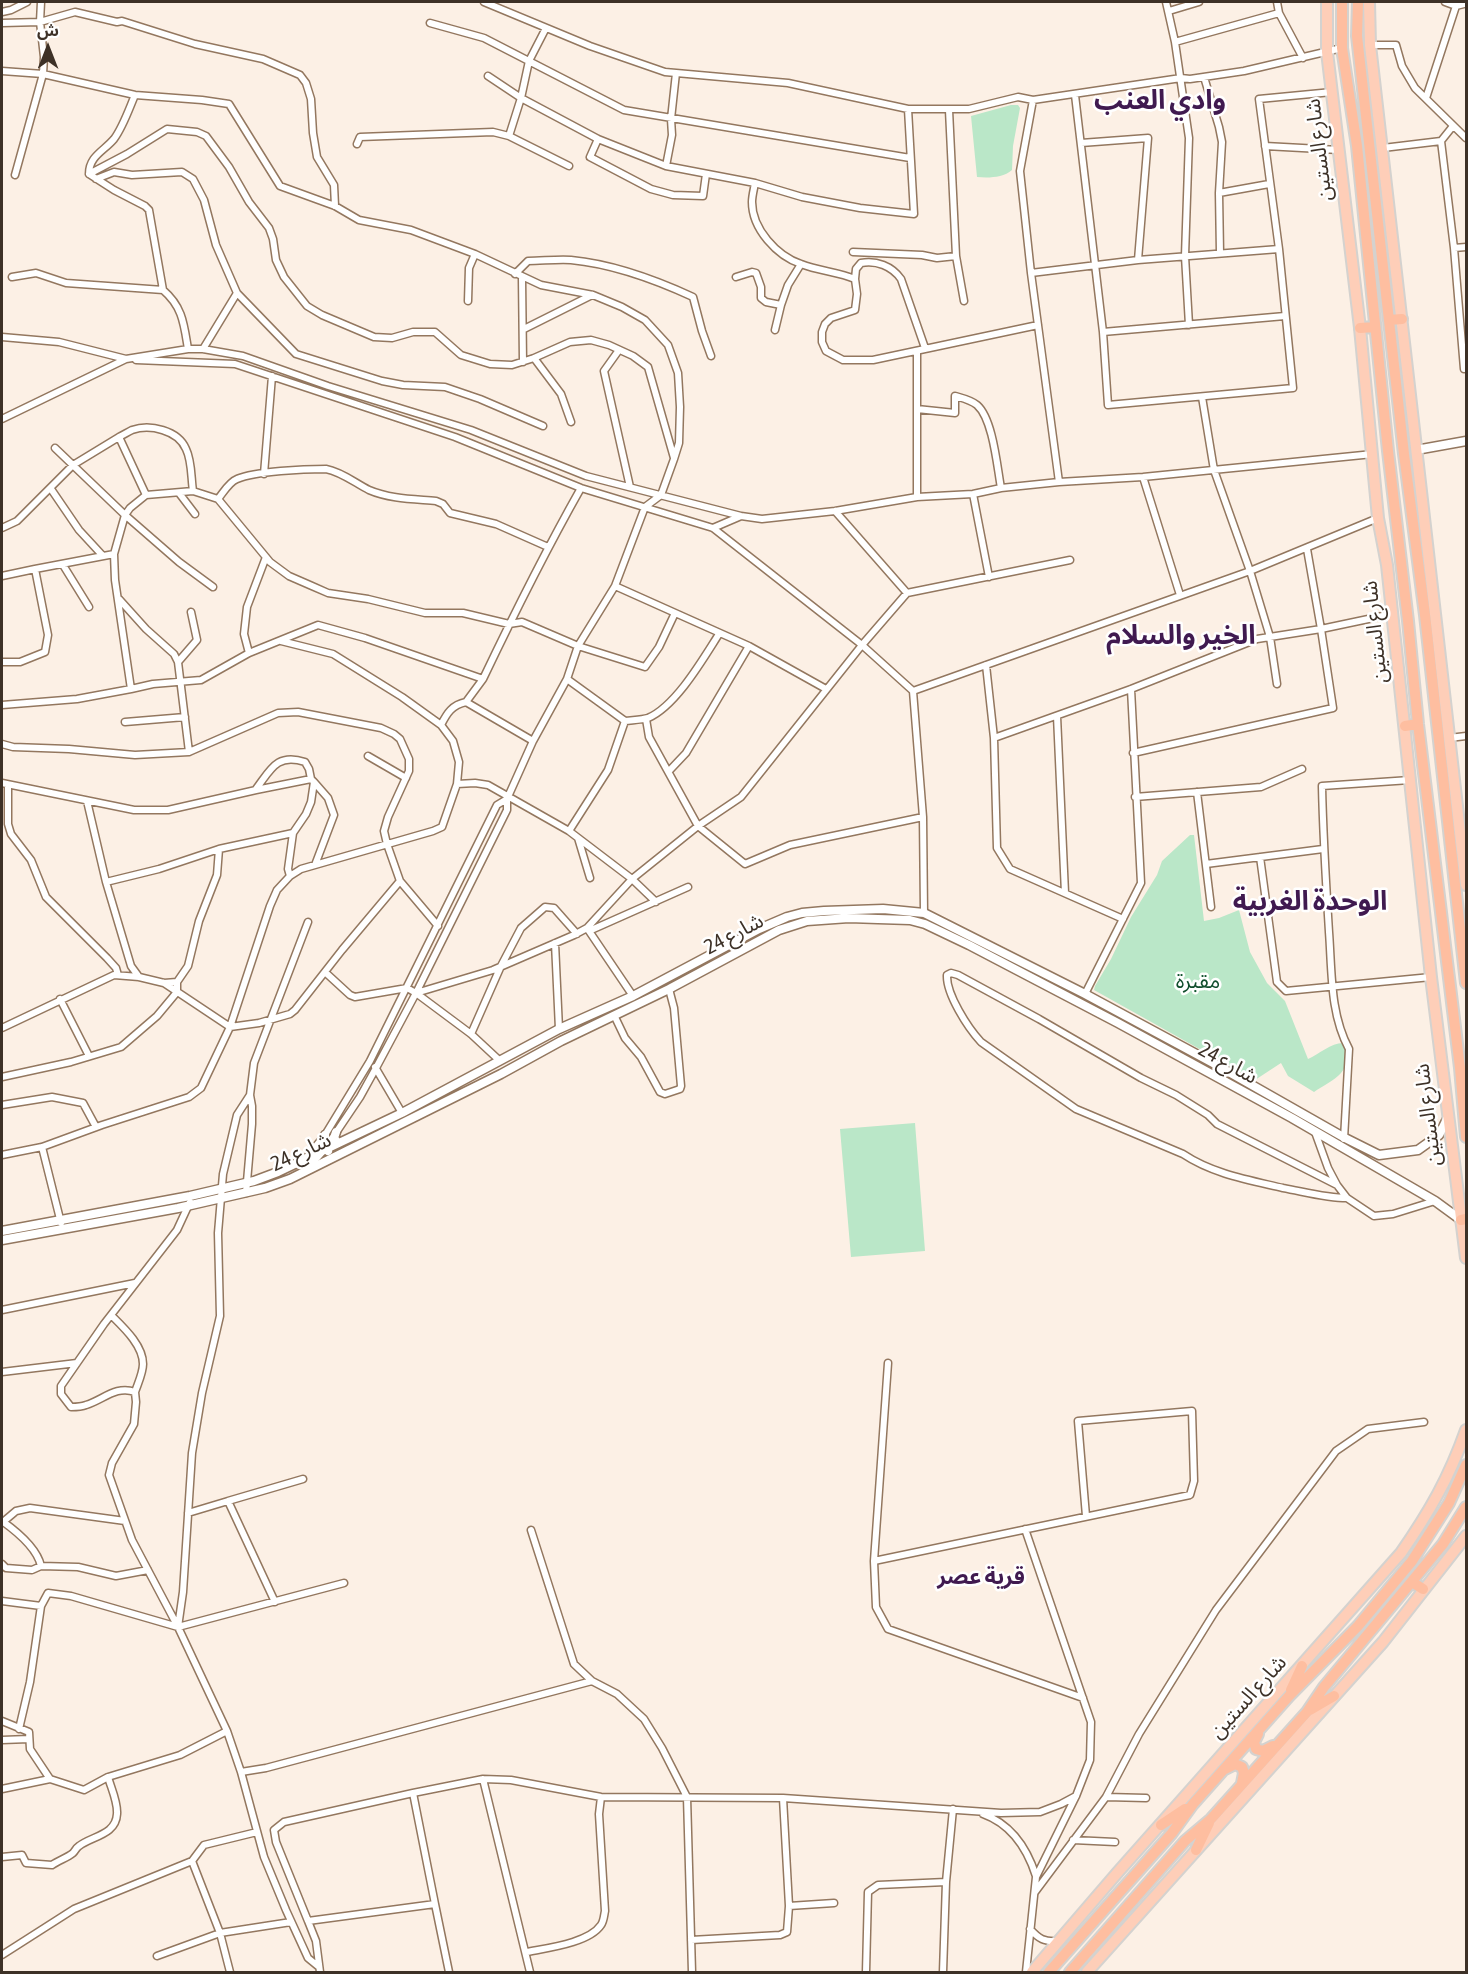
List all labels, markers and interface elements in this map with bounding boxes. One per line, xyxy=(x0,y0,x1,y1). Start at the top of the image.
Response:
north arrow xyxy=(18,18,78,78)
text: ش xyxy=(37,21,59,39)
district label: وادي العنب xyxy=(1094,84,1226,116)
street label: شارع الستين xyxy=(1300,97,1338,203)
street label: شارع الستين xyxy=(1357,579,1393,685)
district label: الخير والسلام xyxy=(1106,619,1256,651)
district label: الوحدة الغربية xyxy=(1233,885,1387,917)
street label: شارع 24 xyxy=(700,908,768,960)
park label: مقبرة xyxy=(1176,968,1220,994)
street label: شارع 24 xyxy=(1194,1037,1262,1089)
street label: شارع الستين xyxy=(1409,1062,1447,1168)
street label: شارع 24 xyxy=(267,1127,335,1177)
district label: قرية عصر xyxy=(937,1564,1025,1590)
street label: شارع الستين xyxy=(1204,1650,1292,1744)

